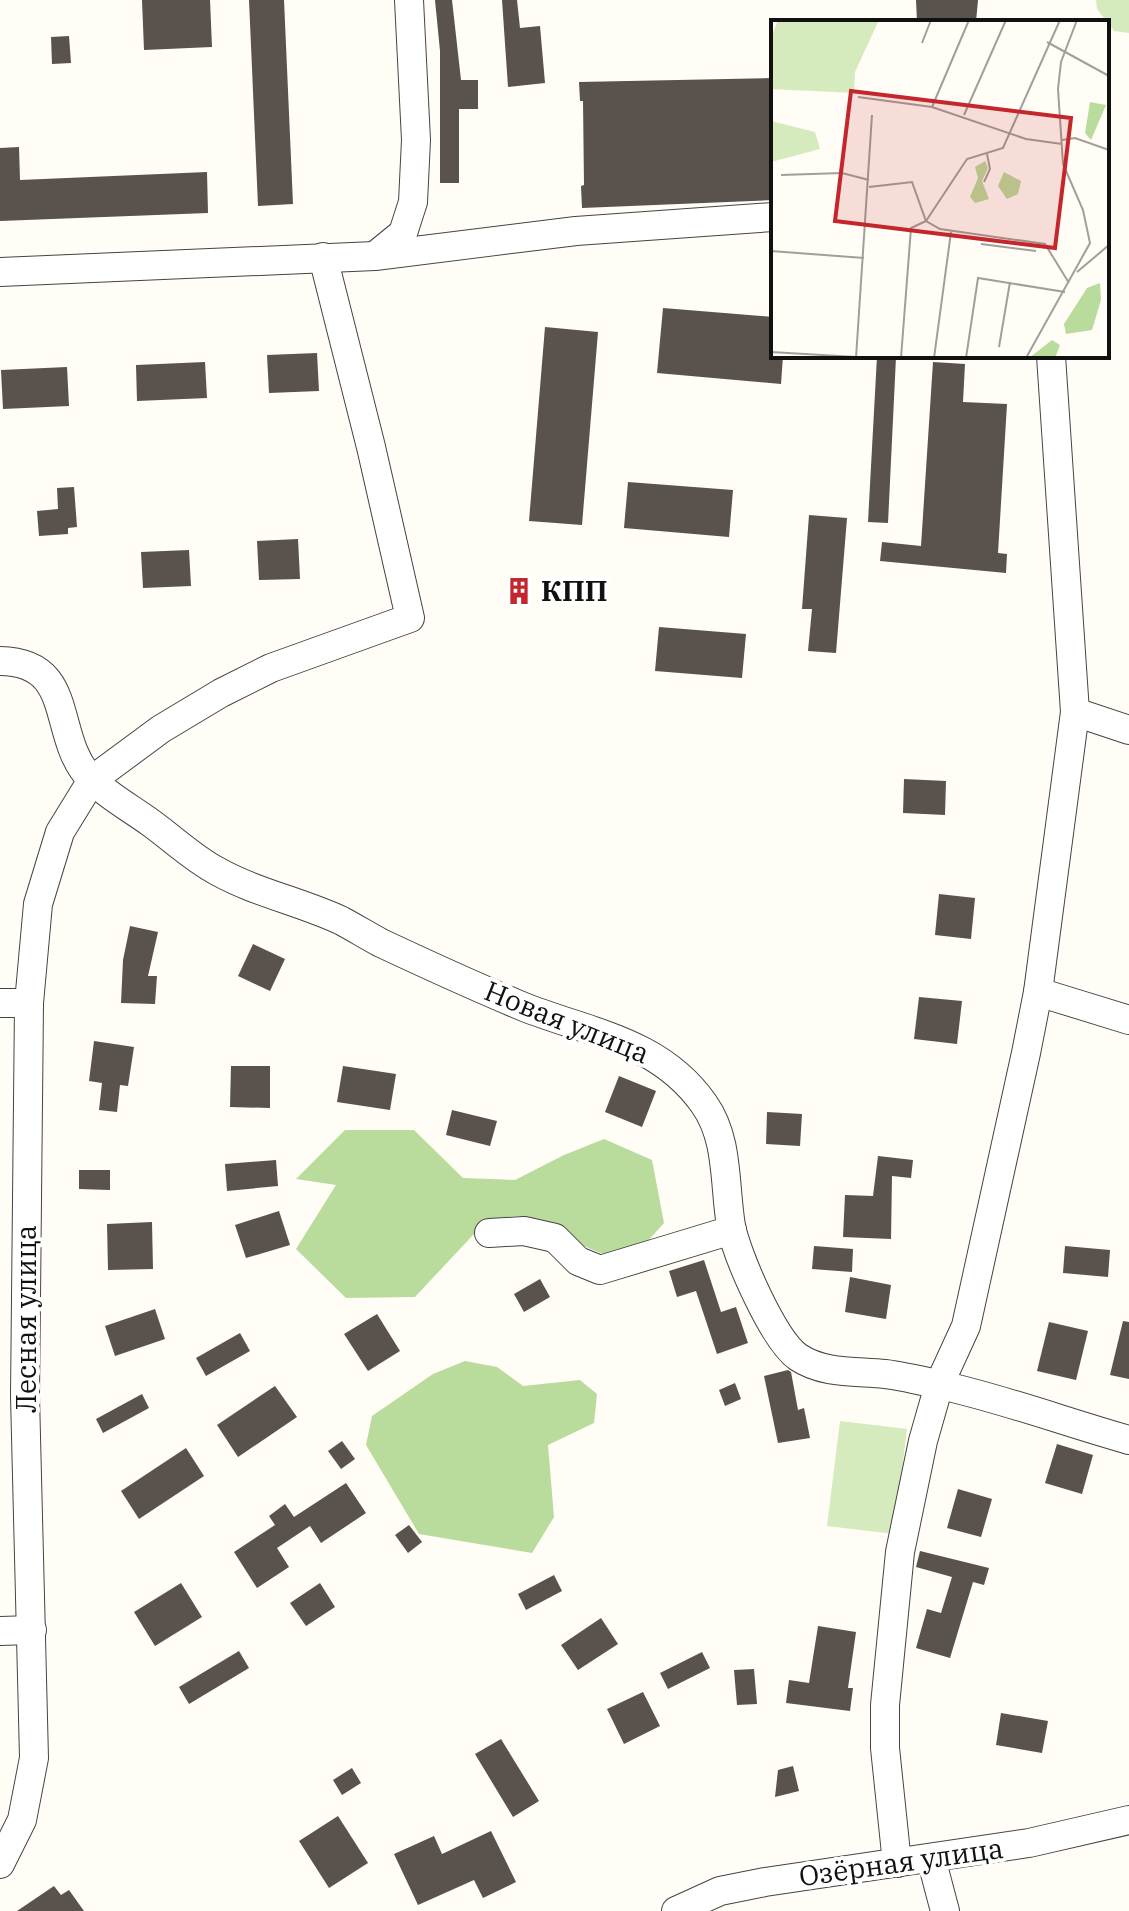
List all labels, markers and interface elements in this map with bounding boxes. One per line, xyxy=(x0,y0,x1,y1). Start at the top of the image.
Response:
inset map xyxy=(771,20,1109,358)
place label: КПП xyxy=(541,572,607,609)
building icon: КПП xyxy=(504,576,534,606)
street label: Новая улица xyxy=(479,972,655,1071)
street label: Лесная улица xyxy=(7,1225,44,1413)
street label: Озёрная улица xyxy=(796,1829,1005,1894)

